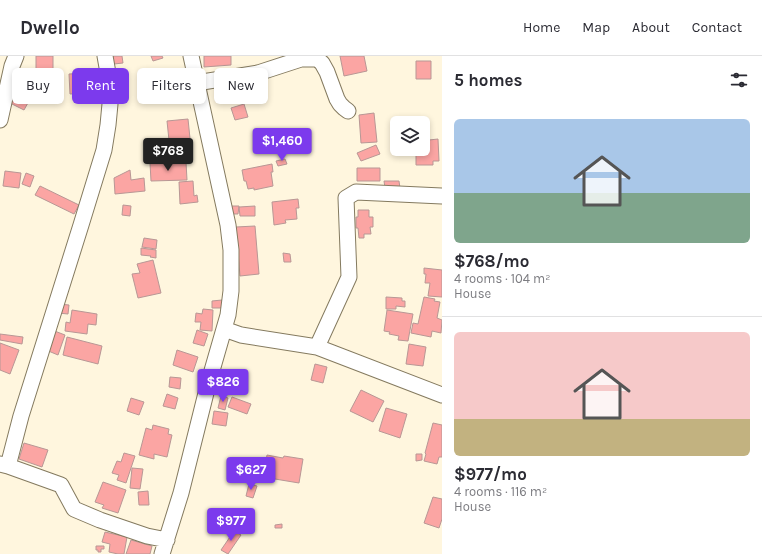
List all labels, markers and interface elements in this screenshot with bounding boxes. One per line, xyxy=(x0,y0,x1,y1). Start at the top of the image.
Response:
text: Dwello xyxy=(20,17,80,39)
text: Home xyxy=(523,19,560,36)
text: Map xyxy=(582,19,610,36)
text: About xyxy=(632,19,670,36)
text: Contact xyxy=(692,19,742,36)
chip: Buy xyxy=(12,68,64,104)
chip: Rent xyxy=(72,68,129,104)
chip: Filters xyxy=(137,68,206,104)
chip: New xyxy=(214,68,268,104)
icon: filters xyxy=(728,69,750,91)
text: 5 homes xyxy=(454,70,523,90)
map controls xyxy=(390,116,430,156)
button: layers xyxy=(390,116,430,156)
pin: $1,460 xyxy=(249,128,315,162)
text: $1,460 xyxy=(262,133,302,148)
pin: $768 xyxy=(144,138,192,172)
text: $768 xyxy=(152,143,184,158)
icon: home xyxy=(566,145,638,217)
text: $768/mo xyxy=(454,251,529,271)
text: 4 rooms · 104 m² xyxy=(454,271,550,286)
text: House xyxy=(454,286,491,301)
icon: home xyxy=(566,358,638,430)
pin: $826 xyxy=(199,369,247,403)
text: $826 xyxy=(206,374,240,389)
pin: $627 xyxy=(227,457,275,491)
text: $627 xyxy=(235,462,267,477)
text: $977/mo xyxy=(454,464,527,484)
text: 4 rooms · 116 m² xyxy=(454,484,547,499)
text: House xyxy=(454,499,491,514)
pin: $977 xyxy=(207,508,255,542)
text: $977 xyxy=(216,513,246,528)

